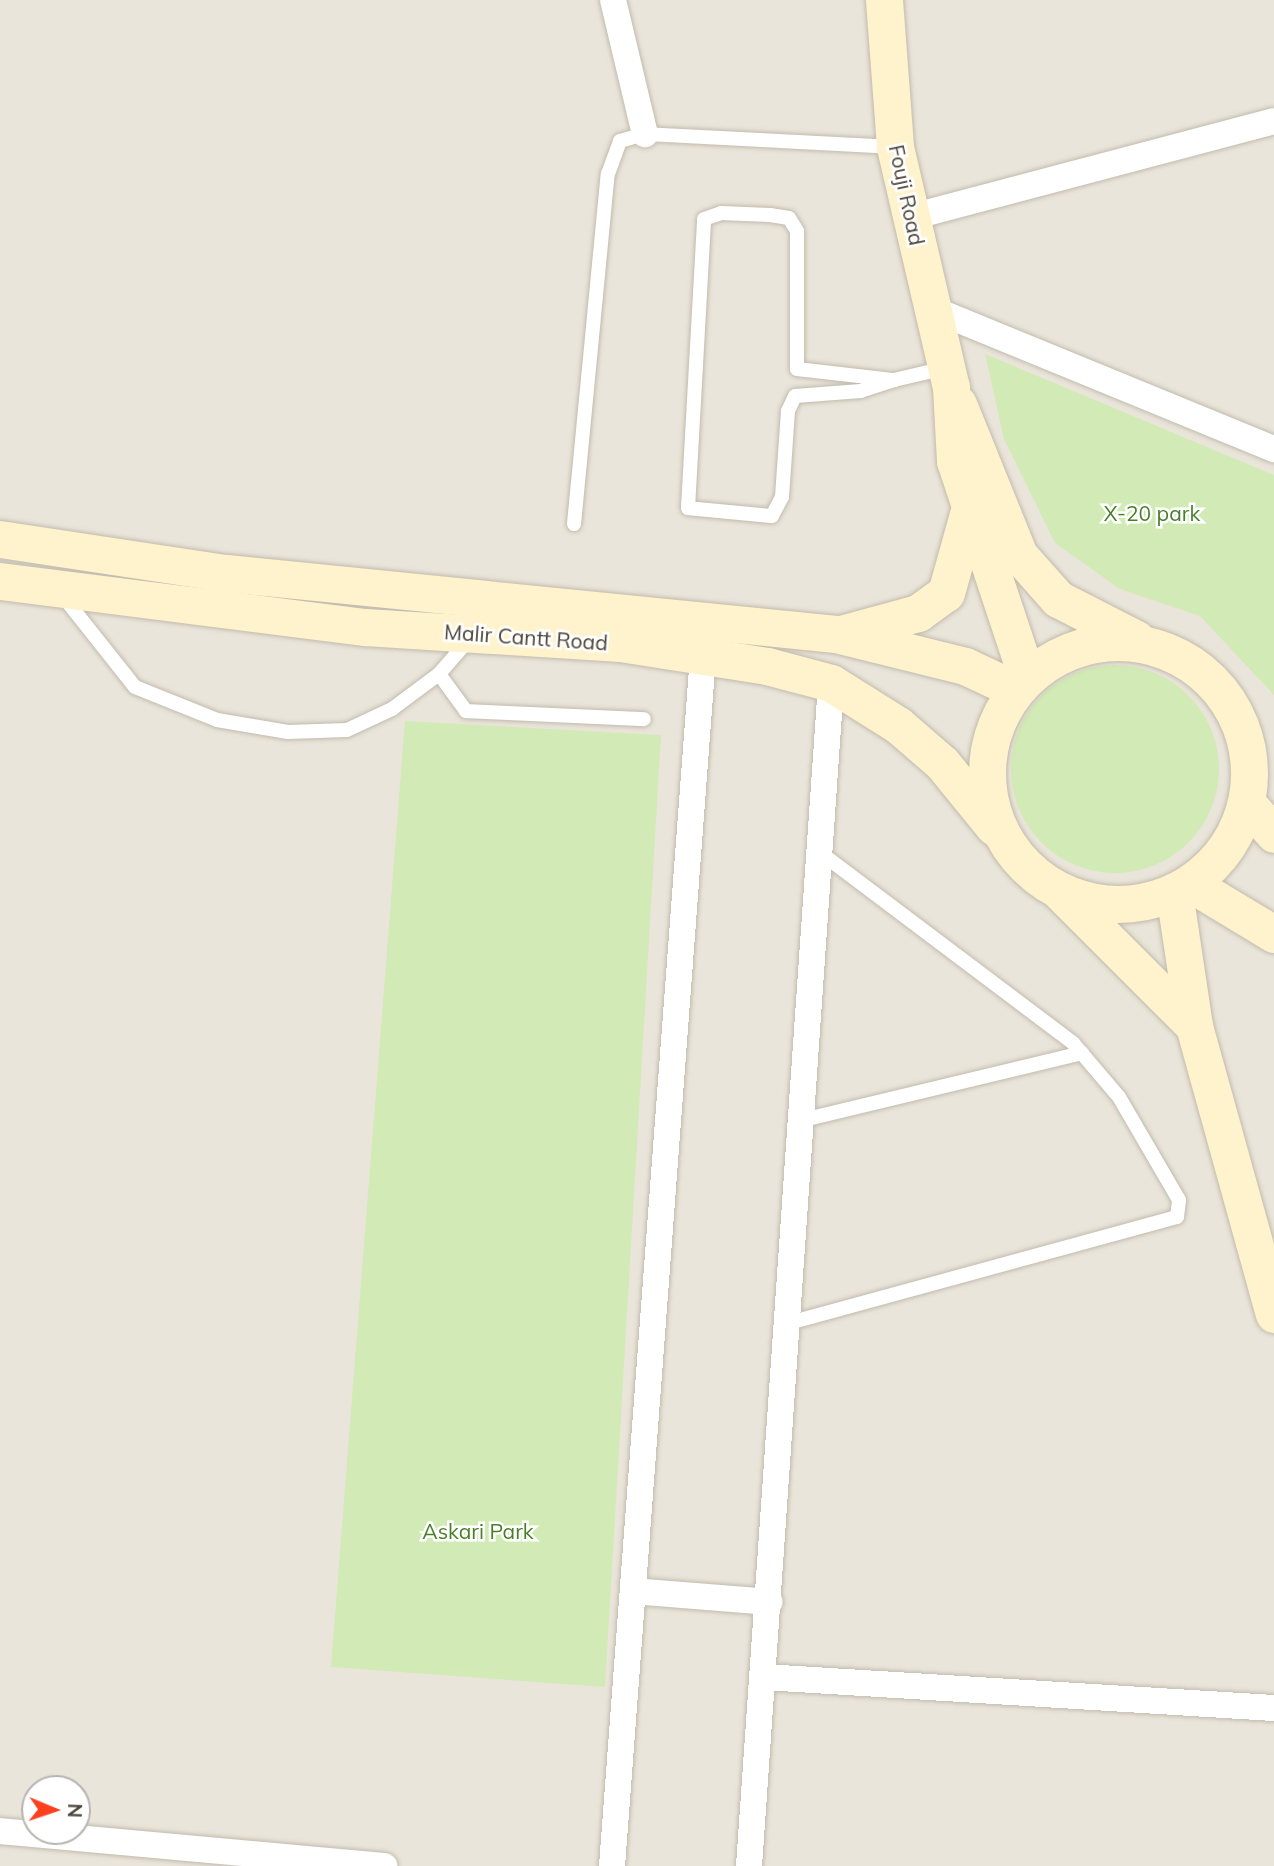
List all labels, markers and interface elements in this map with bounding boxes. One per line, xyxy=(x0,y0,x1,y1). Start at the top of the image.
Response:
street label: Fouji Road xyxy=(884,142,930,248)
park label: X-20 park xyxy=(1104,500,1200,526)
street label: Malir Cantt Road xyxy=(443,619,609,655)
park label: Askari Park xyxy=(422,1518,534,1544)
north arrow xyxy=(21,1775,91,1845)
text: N xyxy=(63,1803,87,1818)

